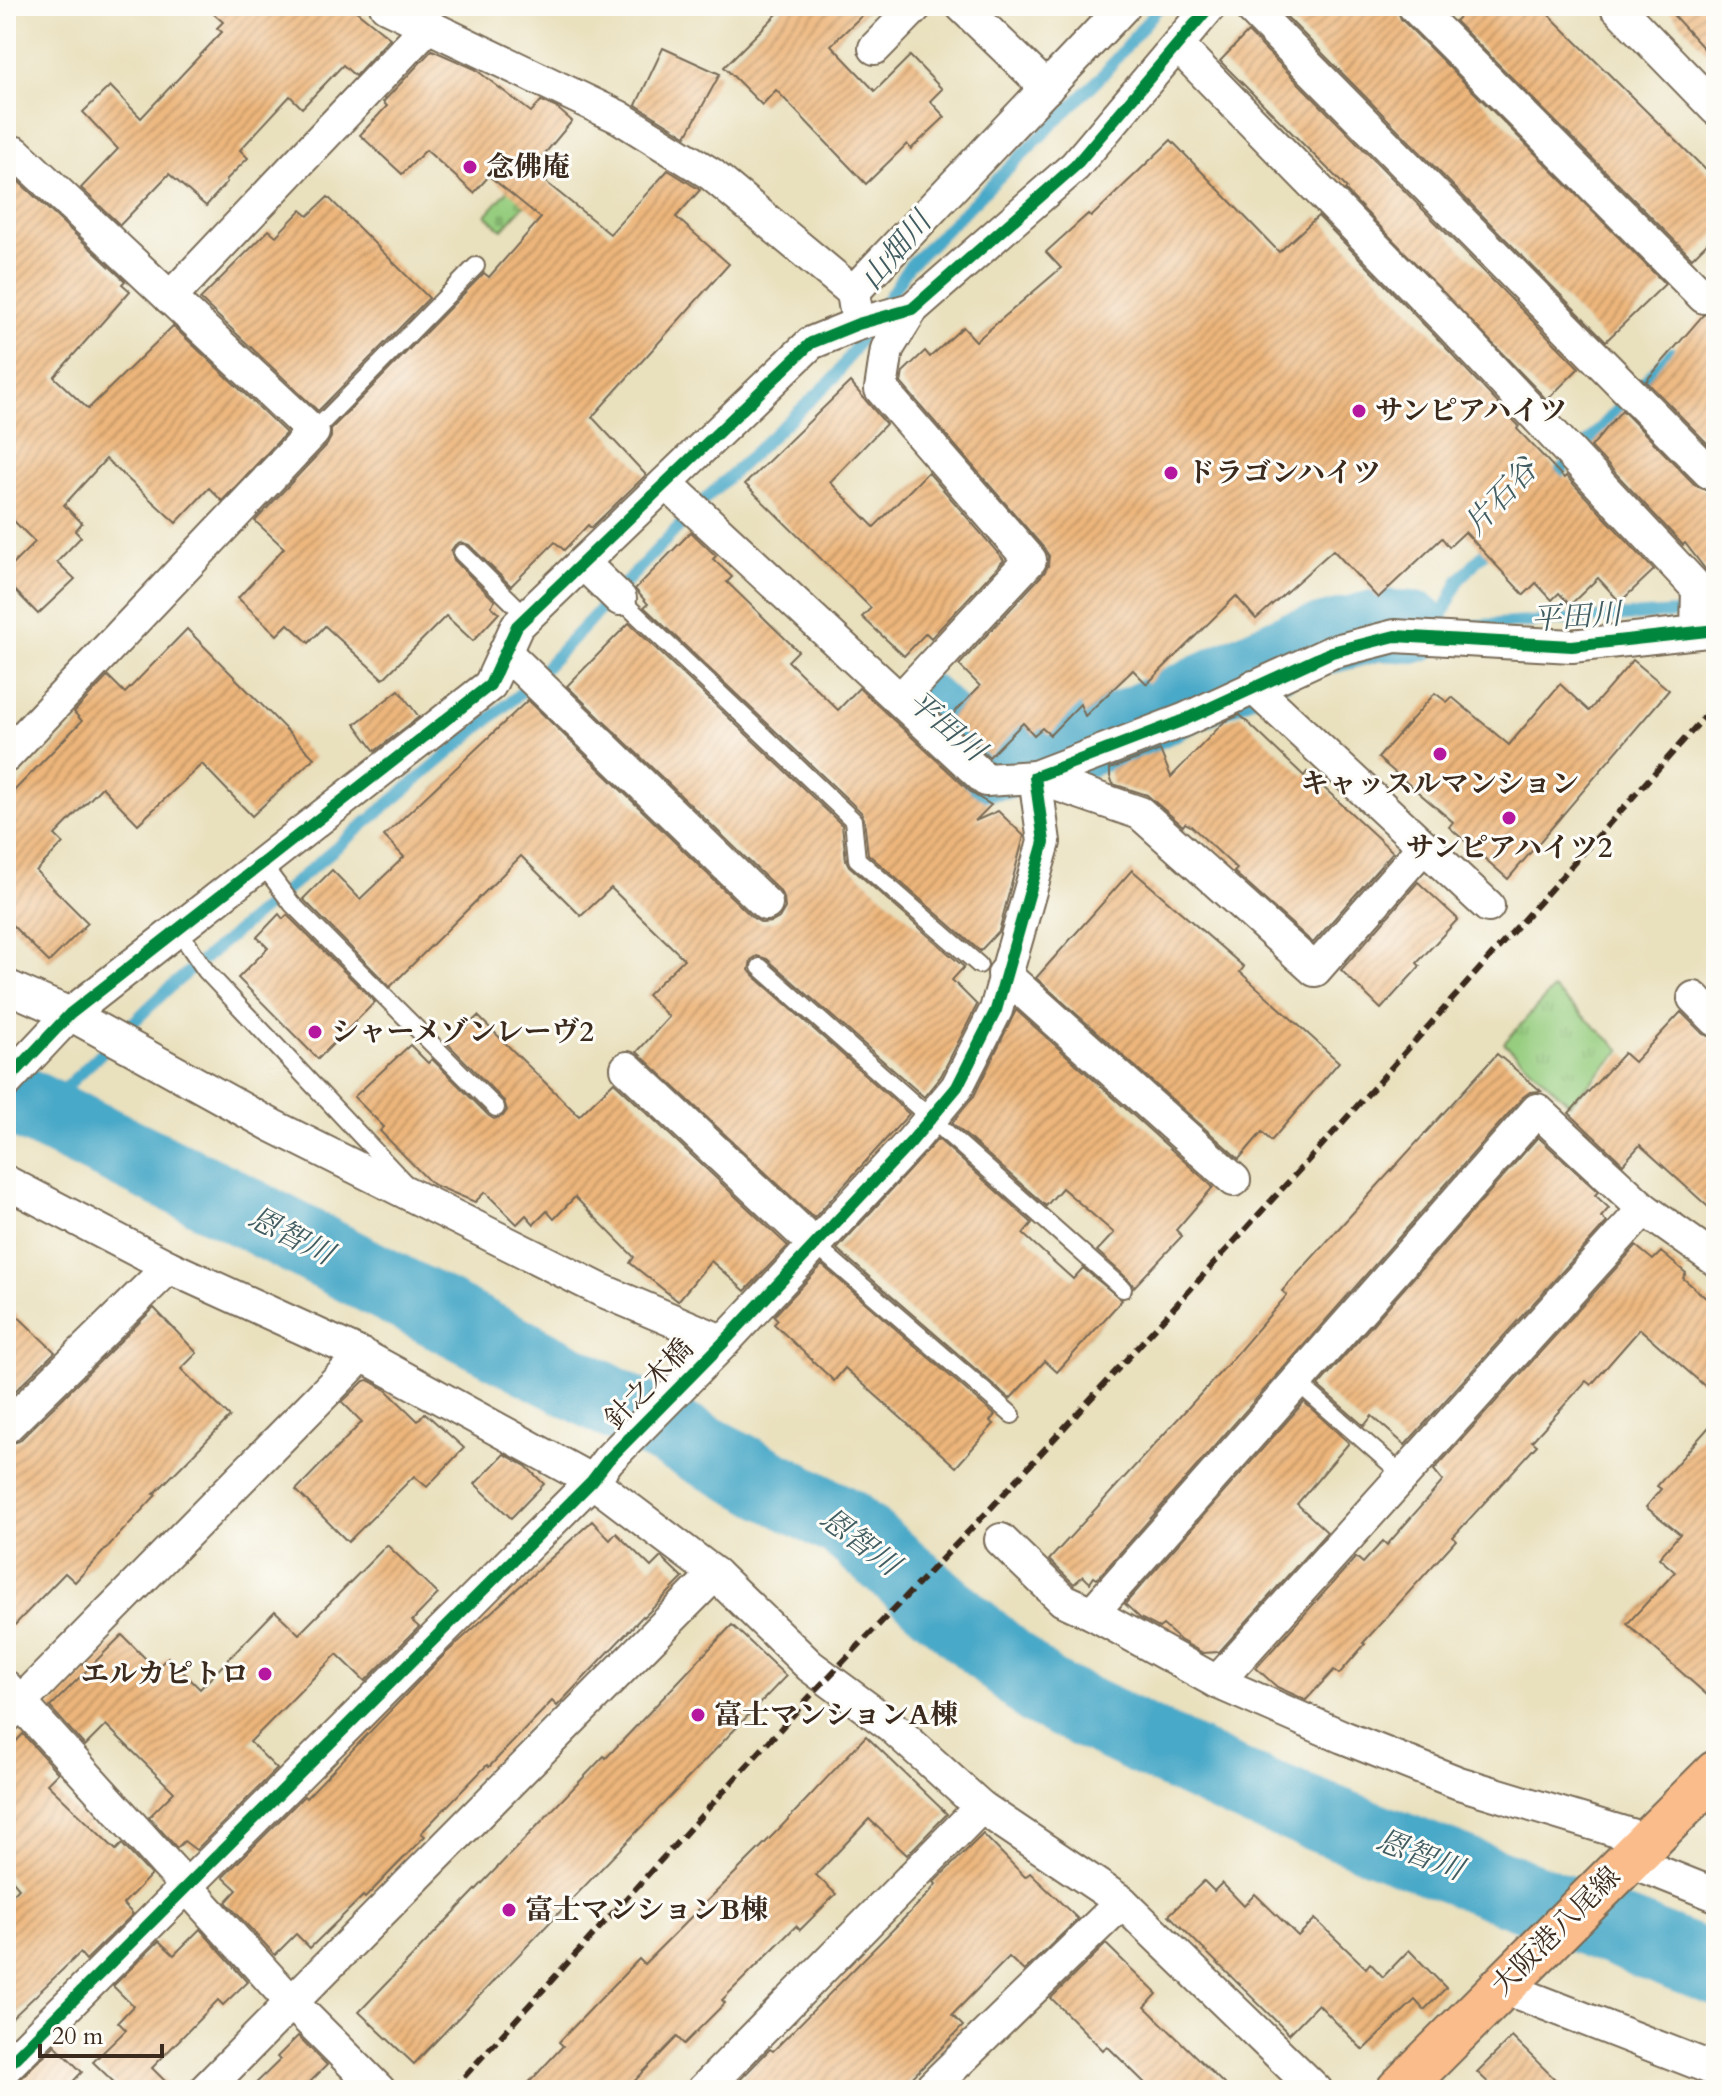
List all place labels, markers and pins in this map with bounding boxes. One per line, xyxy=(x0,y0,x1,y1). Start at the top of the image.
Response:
place label: 念佛庵 xyxy=(486,148,570,186)
marker: 念佛庵 xyxy=(461,158,479,176)
place label: サンピアハイツ xyxy=(1375,392,1567,430)
marker: サンピアハイツ xyxy=(1350,402,1368,420)
place label: ドラゴンハイツ xyxy=(1187,454,1381,492)
marker: ドラゴンハイツ xyxy=(1162,464,1180,482)
marker: キャッスルマンション xyxy=(1431,745,1449,763)
place label: キャッスルマンション xyxy=(1301,765,1579,803)
marker: サンピアハイツ2 xyxy=(1500,809,1518,827)
place label: サンピアハイツ2 xyxy=(1406,829,1612,867)
place label: シャーメゾンレーヴ2 xyxy=(331,1013,594,1051)
marker: シャーメゾンレーヴ2 xyxy=(306,1023,324,1041)
place label: エルカピトロ xyxy=(81,1655,249,1693)
marker: エルカピトロ xyxy=(256,1665,274,1683)
place label: 富士マンションA棟 xyxy=(714,1696,958,1734)
marker: 富士マンションA棟 xyxy=(689,1706,707,1724)
place label: 富士マンションB棟 xyxy=(525,1891,768,1929)
marker: 富士マンションB棟 xyxy=(500,1901,518,1919)

